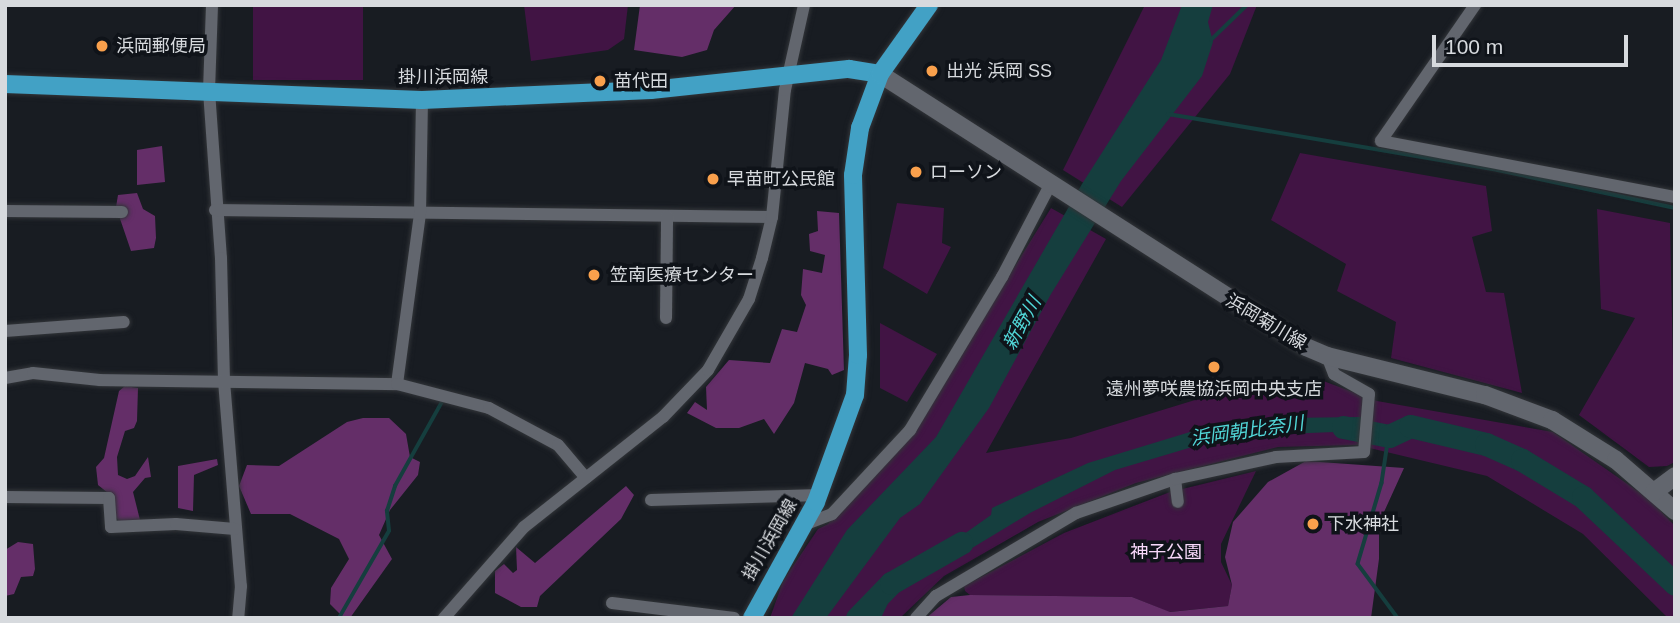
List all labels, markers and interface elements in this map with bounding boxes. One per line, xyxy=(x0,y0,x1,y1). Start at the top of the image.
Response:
scale bar xyxy=(1435,21,1631,65)
place label: 浜岡郵便局 xyxy=(116,35,206,57)
text: 100 m xyxy=(1445,35,1503,58)
marker: 浜岡郵便局 xyxy=(94,38,110,54)
place label: 出光 浜岡 SS xyxy=(946,60,1052,82)
marker: 出光 浜岡 SS xyxy=(924,63,940,79)
street label: 掛川浜岡線 xyxy=(398,66,488,88)
place label: 苗代田 xyxy=(614,70,668,92)
marker: 苗代田 xyxy=(592,73,608,89)
place label: ローソン xyxy=(930,161,1002,183)
marker: ローソン xyxy=(908,164,924,180)
place label: 早苗町公民館 xyxy=(727,168,835,190)
marker: 早苗町公民館 xyxy=(705,171,721,187)
place label: 笠南医療センター xyxy=(610,264,754,286)
marker: 笠南医療センター xyxy=(584,265,604,285)
street label: 浜岡菊川線 xyxy=(1222,290,1310,354)
water label: 新野川 xyxy=(998,293,1046,353)
marker: 遠州夢咲農協浜岡中央支店 xyxy=(1206,359,1222,375)
place label: 遠州夢咲農協浜岡中央支店 xyxy=(1106,378,1322,400)
water label: 浜岡朝比奈川 xyxy=(1189,412,1305,450)
street label: 掛川浜岡線 xyxy=(738,496,802,584)
place label: 下水神社 xyxy=(1327,513,1399,535)
marker: 下水神社 xyxy=(1305,516,1321,532)
park label: 神子公園 xyxy=(1130,541,1202,563)

